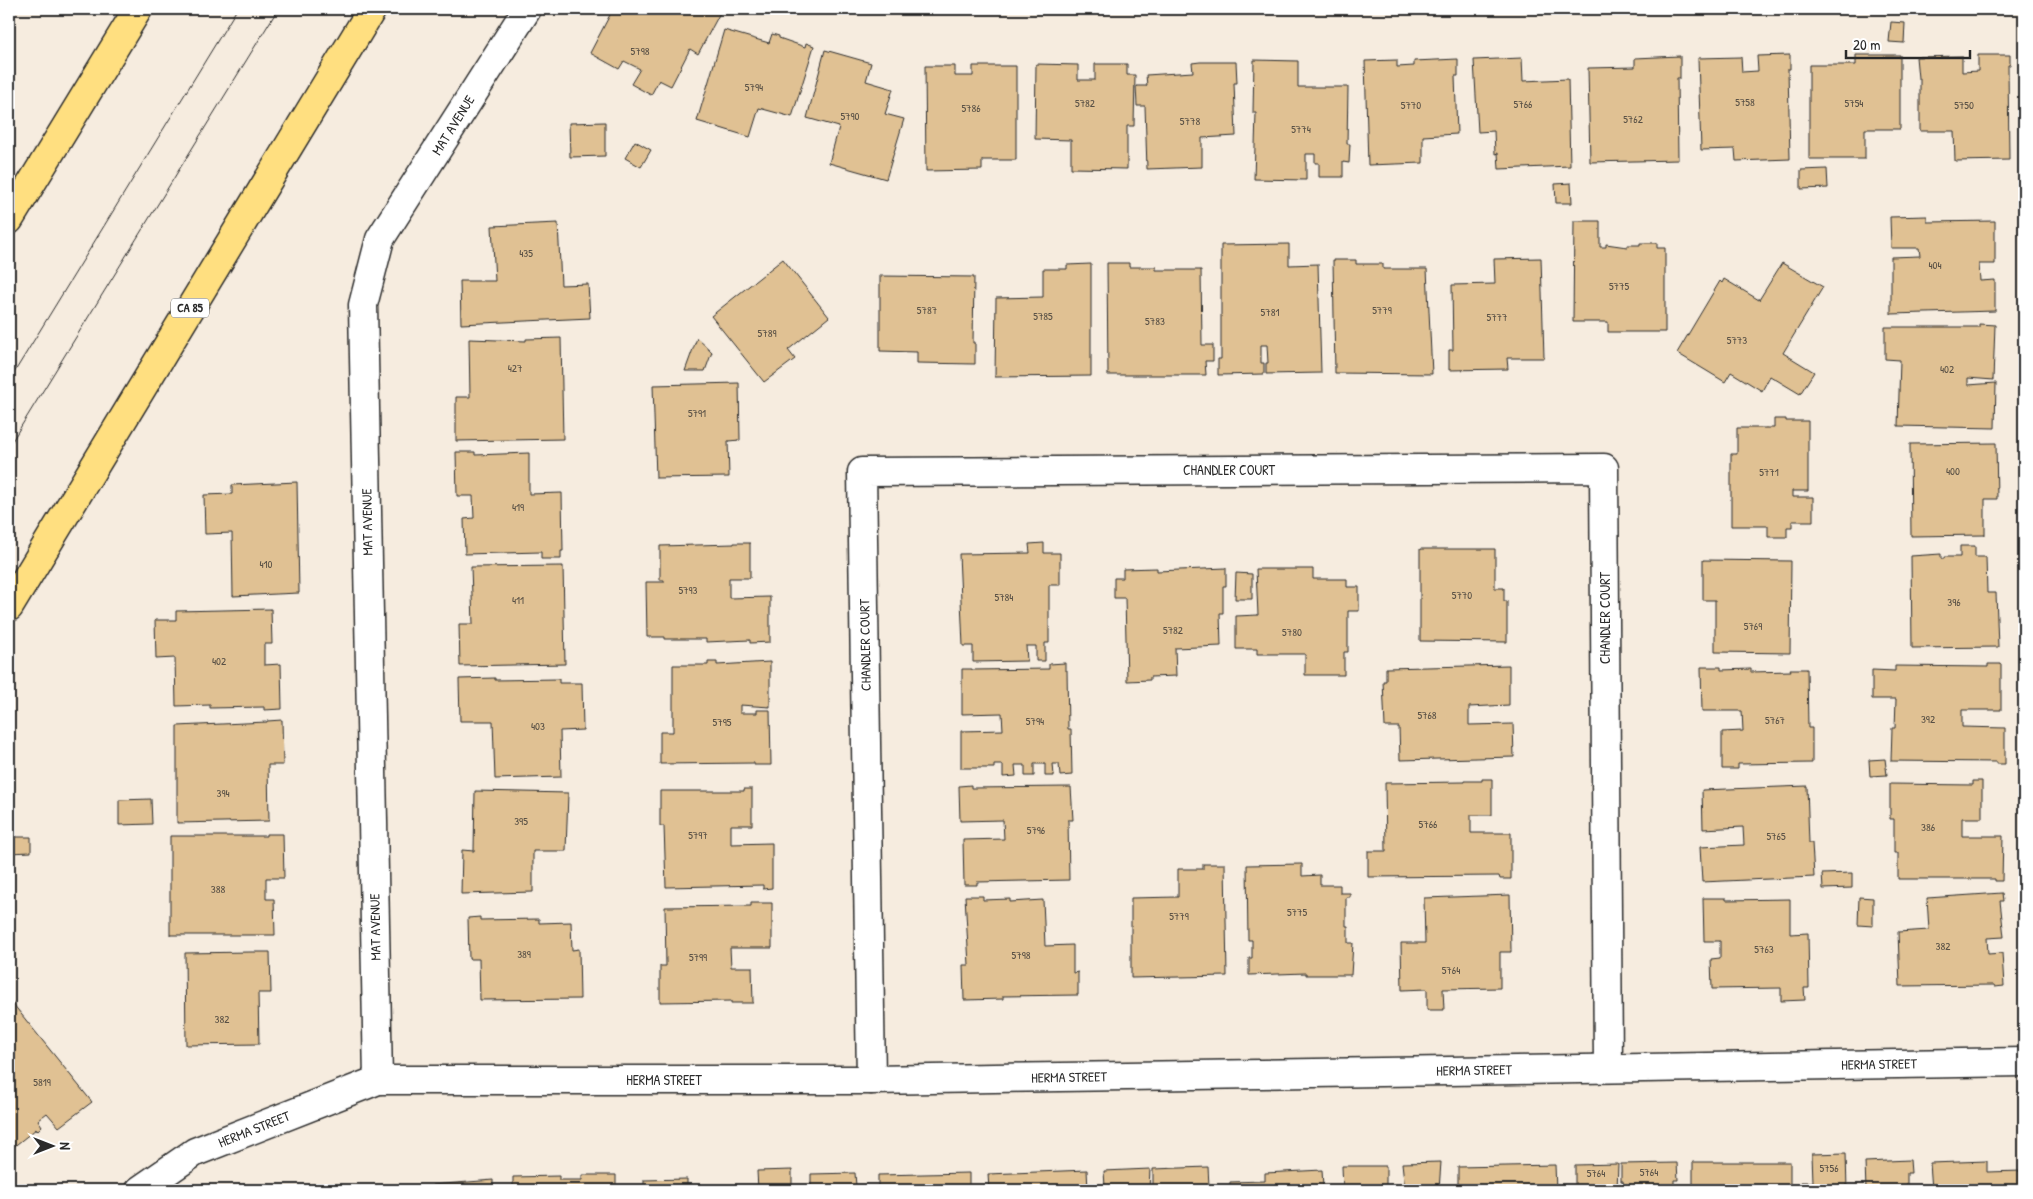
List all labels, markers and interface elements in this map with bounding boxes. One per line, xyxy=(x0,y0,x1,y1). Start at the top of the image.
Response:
scale bar xyxy=(1846,28,1969,60)
text: 20 m xyxy=(1853,34,1880,55)
house number: 5798 xyxy=(631,44,650,58)
house number: 5794 xyxy=(745,80,763,94)
street label: MAT AVENUE xyxy=(427,91,478,158)
house number: 5758 xyxy=(1735,95,1755,109)
house number: 5782 xyxy=(1075,96,1095,110)
house number: 5754 xyxy=(1845,96,1863,110)
house number: 5766 xyxy=(1514,97,1533,111)
house number: 5770 xyxy=(1401,98,1421,112)
house number: 5750 xyxy=(1954,98,1974,112)
house number: 5786 xyxy=(961,101,981,115)
house number: 5790 xyxy=(840,109,860,123)
house number: 5762 xyxy=(1623,112,1643,126)
house number: 5778 xyxy=(1180,114,1200,128)
house number: 5774 xyxy=(1291,122,1311,136)
house number: 435 xyxy=(519,246,533,260)
house number: 404 xyxy=(1928,258,1942,272)
house number: 5775 xyxy=(1609,279,1629,293)
road number: CA 85 xyxy=(171,298,209,318)
house number: 5787 xyxy=(917,303,937,317)
house number: 5779 xyxy=(1372,303,1392,317)
house number: 5781 xyxy=(1261,305,1279,319)
house number: 5785 xyxy=(1033,309,1053,323)
house number: 5777 xyxy=(1487,310,1508,324)
house number: 5783 xyxy=(1145,314,1165,328)
house number: 5789 xyxy=(758,326,776,340)
house number: 5773 xyxy=(1727,333,1747,347)
house number: 427 xyxy=(508,361,522,375)
house number: 402 xyxy=(1940,362,1954,376)
house number: 5791 xyxy=(688,406,706,420)
street label: CHANDLER COURT xyxy=(1183,460,1276,479)
house number: 400 xyxy=(1946,464,1960,478)
house number: 5771 xyxy=(1759,465,1779,479)
street label: MAT AVENUE xyxy=(356,488,377,556)
house number: 419 xyxy=(512,500,524,514)
house number: 410 xyxy=(259,557,273,571)
street label: CHANDLER COURT xyxy=(1595,571,1614,664)
house number: 5793 xyxy=(678,583,698,597)
house number: 5770 xyxy=(1452,588,1472,602)
house number: 5784 xyxy=(995,590,1014,604)
house number: 411 xyxy=(512,593,524,607)
house number: 396 xyxy=(1947,595,1961,609)
street label: CHANDLER COURT xyxy=(854,598,875,691)
house number: 5769 xyxy=(1744,619,1762,633)
house number: 5782 xyxy=(1163,623,1183,637)
house number: 5780 xyxy=(1282,625,1302,639)
house number: 402 xyxy=(212,654,226,668)
house number: 5768 xyxy=(1417,708,1437,722)
house number: 392 xyxy=(1921,712,1935,726)
house number: 5767 xyxy=(1765,713,1785,727)
house number: 5794 xyxy=(1026,714,1044,728)
house number: 5795 xyxy=(713,715,732,729)
house number: 403 xyxy=(531,719,545,733)
house number: 394 xyxy=(216,786,230,800)
house number: 395 xyxy=(514,814,528,828)
house number: 5766 xyxy=(1419,817,1438,831)
house number: 386 xyxy=(1921,820,1936,834)
house number: 5796 xyxy=(1027,823,1046,837)
house number: 5797 xyxy=(688,828,708,842)
house number: 5765 xyxy=(1766,829,1786,843)
house number: 388 xyxy=(211,882,225,896)
street label: MAT AVENUE xyxy=(364,893,385,961)
house number: 5775 xyxy=(1287,905,1307,919)
house number: 5779 xyxy=(1169,909,1189,923)
house number: 382 xyxy=(1936,939,1950,953)
house number: 5763 xyxy=(1754,942,1774,956)
house number: 389 xyxy=(517,947,531,961)
house number: 5798 xyxy=(1012,948,1031,962)
house number: 5799 xyxy=(689,950,707,964)
house number: 5764 xyxy=(1442,963,1460,977)
house number: 382 xyxy=(215,1012,229,1026)
street label: HERMA STREET xyxy=(1841,1053,1917,1074)
street label: HERMA STREET xyxy=(1436,1059,1512,1080)
street label: HERMA STREET xyxy=(1031,1066,1107,1087)
street label: HERMA STREET xyxy=(626,1070,702,1089)
house number: 5819 xyxy=(33,1075,51,1089)
street label: HERMA STREET xyxy=(215,1105,293,1152)
north arrow xyxy=(28,1122,78,1172)
text: N xyxy=(56,1142,75,1150)
house number: 5756 xyxy=(1819,1161,1839,1175)
house number: 5764 xyxy=(1640,1165,1658,1179)
house number: 5764 xyxy=(1587,1166,1605,1180)

